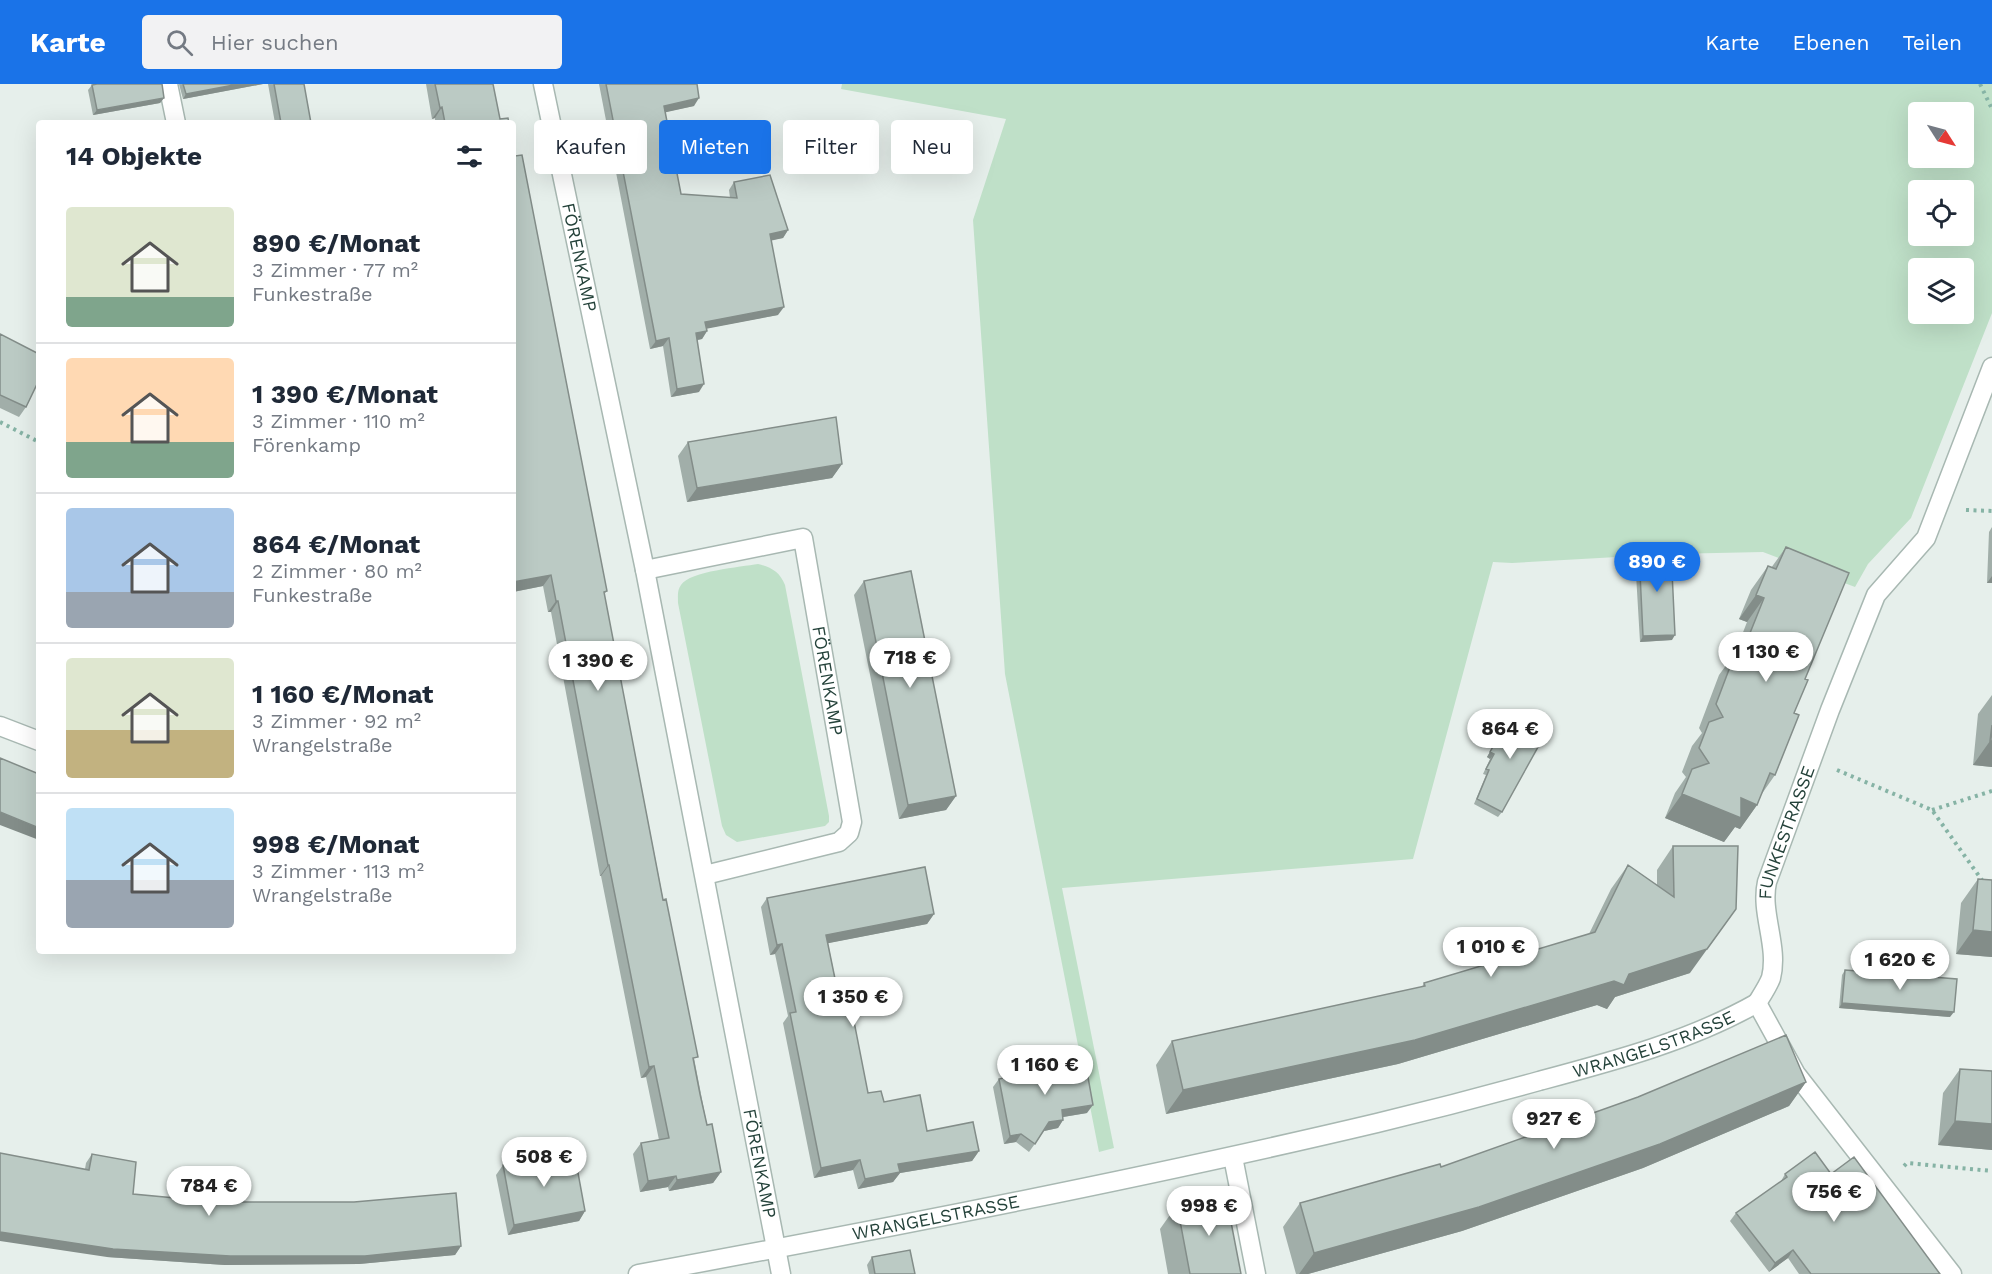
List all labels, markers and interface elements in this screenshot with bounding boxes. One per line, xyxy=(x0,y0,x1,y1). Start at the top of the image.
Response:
search box xyxy=(142,15,562,69)
text: Karte xyxy=(30,26,106,59)
icon: search xyxy=(163,26,196,59)
text: Hier suchen xyxy=(211,30,339,55)
text: Karte xyxy=(1705,30,1760,55)
text: Ebenen xyxy=(1793,30,1869,55)
text: Teilen xyxy=(1902,30,1962,55)
north arrow xyxy=(1908,102,1974,168)
map controls xyxy=(1908,102,1974,324)
chip: Kaufen xyxy=(534,120,647,174)
chip: Mieten xyxy=(659,120,771,174)
chip: Filter xyxy=(783,120,879,174)
chip: Neu xyxy=(891,120,973,174)
icon: filters xyxy=(453,140,486,173)
text: 14 Objekte xyxy=(66,141,202,171)
button: locate xyxy=(1908,180,1974,246)
street label: FÖRENKAMP xyxy=(558,201,602,314)
text: 890 €/Monat xyxy=(252,228,420,258)
icon: home xyxy=(114,231,186,303)
text: 3 Zimmer · 77 m² xyxy=(252,258,418,282)
button: layers xyxy=(1908,258,1974,324)
text: Funkestraße xyxy=(252,282,373,306)
text: 1 390 €/Monat xyxy=(252,379,438,409)
icon: home xyxy=(114,382,186,454)
text: 3 Zimmer · 110 m² xyxy=(252,409,425,433)
text: Förenkamp xyxy=(252,433,361,457)
text: 864 €/Monat xyxy=(252,529,420,559)
icon: home xyxy=(114,532,186,604)
pin: 890 € xyxy=(1615,542,1699,593)
text: 890 € xyxy=(1628,549,1686,573)
text: 2 Zimmer · 80 m² xyxy=(252,559,422,583)
text: Funkestraße xyxy=(252,583,373,607)
street label: FÖRENKAMP xyxy=(808,624,848,737)
pin: 1 130 € xyxy=(1711,632,1821,683)
pin: 718 € xyxy=(868,638,952,689)
text: 1 130 € xyxy=(1732,639,1800,663)
pin: 1 390 € xyxy=(543,641,653,692)
text: 718 € xyxy=(883,645,937,669)
text: 1 390 € xyxy=(562,648,634,672)
text: 1 160 €/Monat xyxy=(252,679,433,709)
icon: home xyxy=(114,682,186,754)
text: 3 Zimmer · 92 m² xyxy=(252,709,421,733)
pin: 864 € xyxy=(1468,709,1552,760)
text: 864 € xyxy=(1481,716,1539,740)
text: Wrangelstraße xyxy=(252,733,393,757)
street label: FUNKESTRASSE xyxy=(1754,763,1819,900)
text: 998 €/Monat xyxy=(252,829,419,859)
icon: home xyxy=(114,832,186,904)
text: 3 Zimmer · 113 m² xyxy=(252,859,424,883)
text: Wrangelstraße xyxy=(252,883,393,907)
pin: 1 010 € xyxy=(1436,927,1546,978)
text: 1 010 € xyxy=(1457,934,1525,958)
pin: 1 620 € xyxy=(1845,940,1955,991)
text: 1 620 € xyxy=(1864,947,1936,971)
pin: 1 350 € xyxy=(798,977,908,1028)
text: 1 350 € xyxy=(818,984,888,1008)
street label: WRANGELSTRASSE xyxy=(1570,1006,1738,1082)
pin: 1 160 € xyxy=(990,1045,1100,1096)
text: 1 160 € xyxy=(1011,1052,1079,1076)
pin: 927 € xyxy=(1512,1099,1596,1150)
text: 927 € xyxy=(1526,1106,1582,1130)
street label: FÖRENKAMP xyxy=(739,1107,781,1220)
pin: 508 € xyxy=(502,1137,586,1188)
text: 508 € xyxy=(516,1144,572,1168)
pin: 784 € xyxy=(167,1166,251,1217)
pin: 756 € xyxy=(1792,1172,1876,1223)
text: 784 € xyxy=(181,1173,237,1197)
text: 756 € xyxy=(1806,1179,1862,1203)
pin: 998 € xyxy=(1167,1186,1251,1237)
street label: WRANGELSTRASSE xyxy=(850,1190,1021,1244)
text: 998 € xyxy=(1181,1193,1237,1217)

